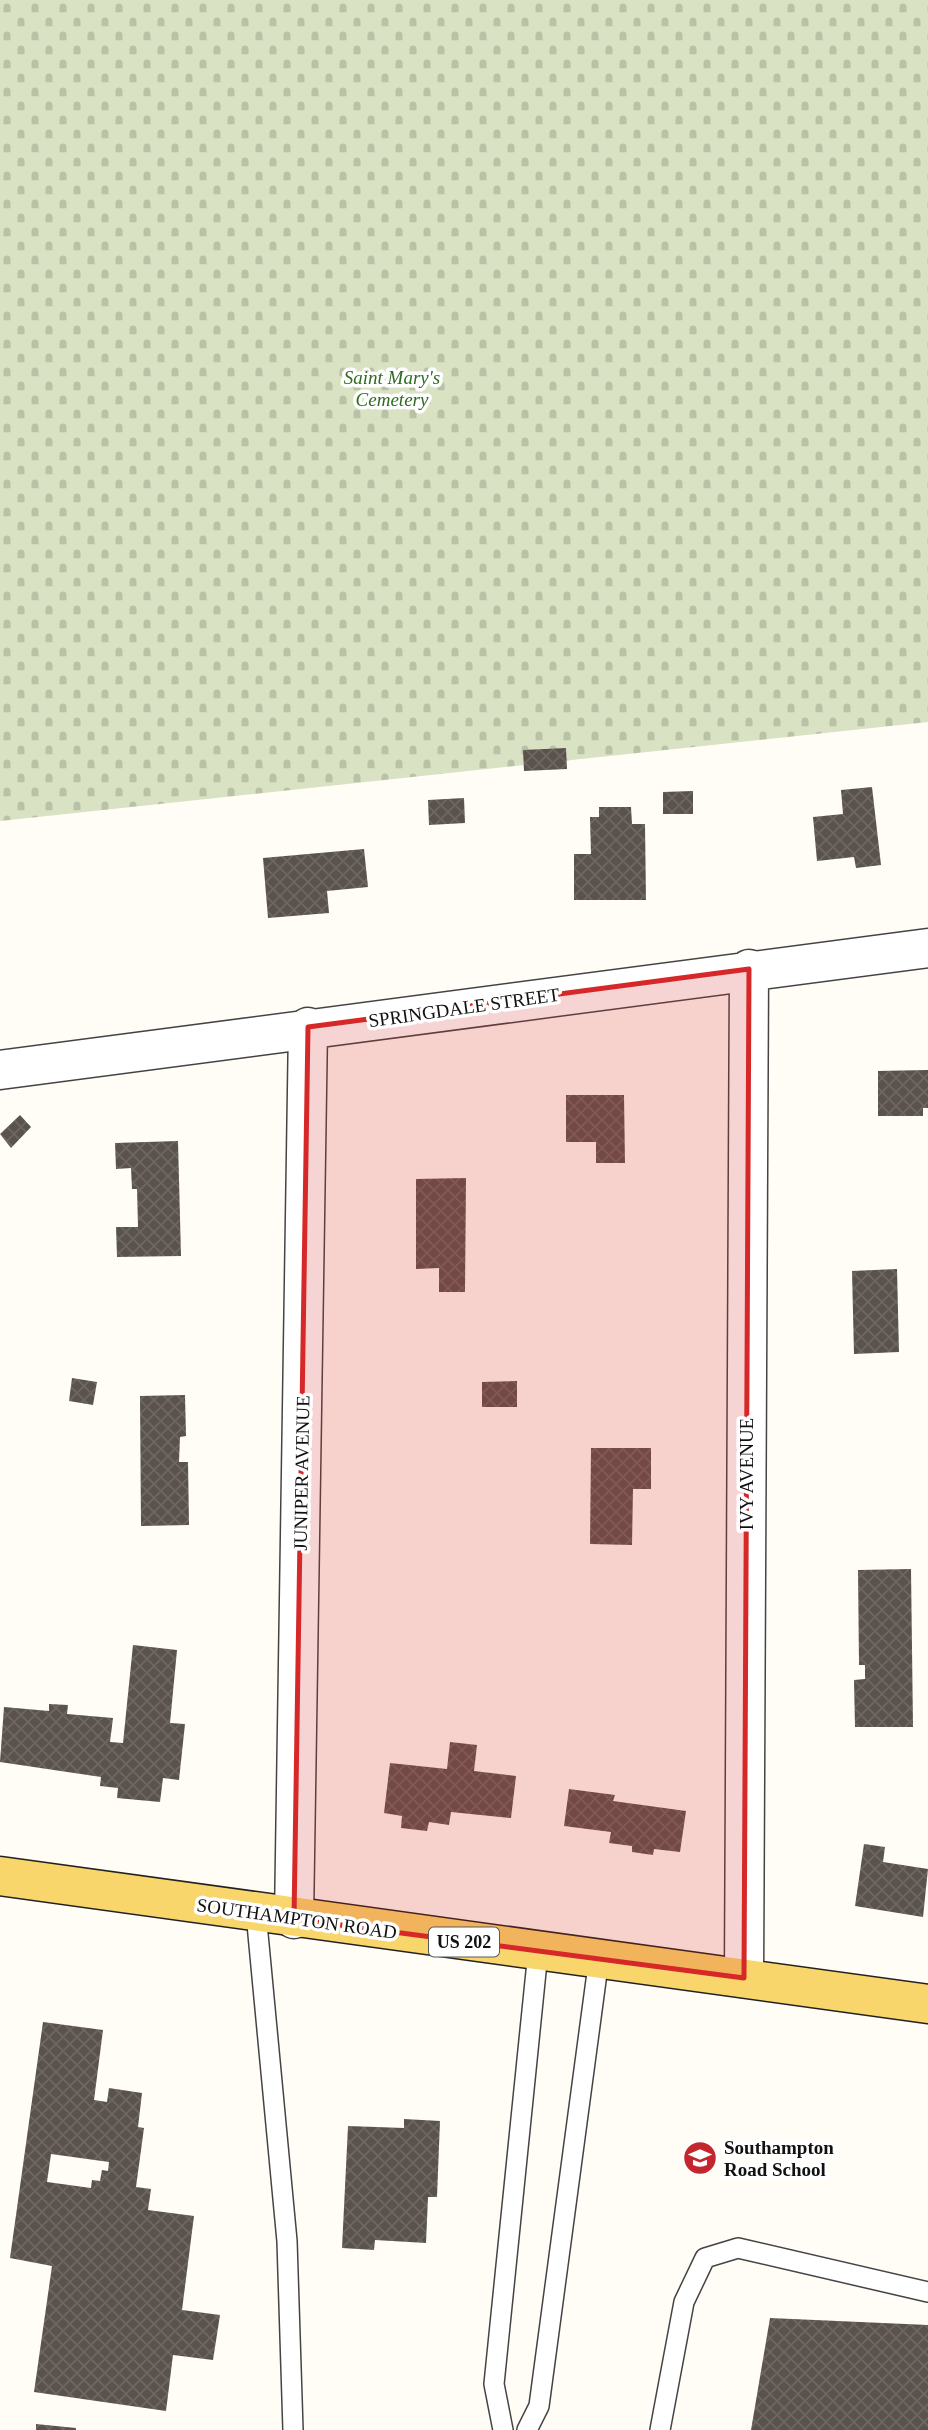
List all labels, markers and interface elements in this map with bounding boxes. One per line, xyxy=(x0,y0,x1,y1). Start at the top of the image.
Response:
park label: Saint Mary's Cemetery xyxy=(344,367,440,410)
street label: SPRINGDALE STREET xyxy=(367,984,561,1031)
street label: JUNIPER AVENUE xyxy=(290,1395,313,1551)
street label: IVY AVENUE xyxy=(736,1418,757,1530)
street label: SOUTHAMPTON ROAD xyxy=(196,1894,398,1943)
road number: US 202 xyxy=(429,1928,499,1956)
place label: Southampton Road School xyxy=(724,2137,834,2180)
school or university icon: Southampton Road School xyxy=(681,2139,719,2177)

